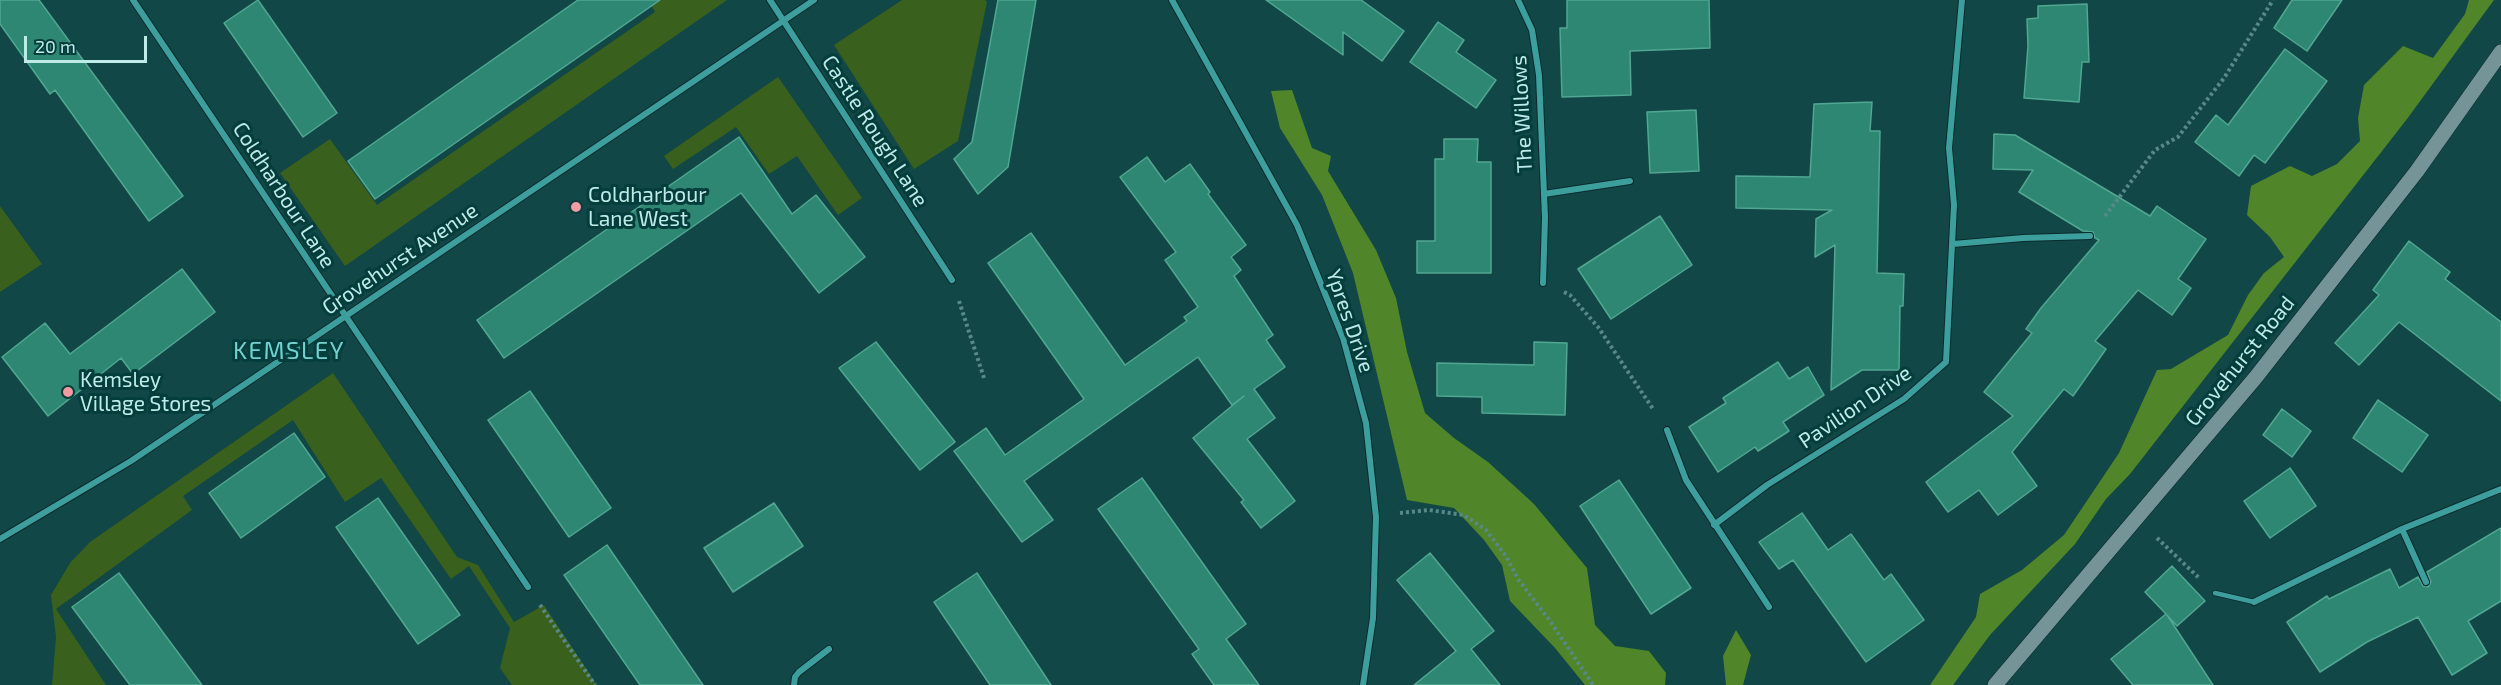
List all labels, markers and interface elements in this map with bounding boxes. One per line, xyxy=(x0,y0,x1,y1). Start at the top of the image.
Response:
scale bar xyxy=(27,24,150,62)
text: 20 m xyxy=(35,35,76,57)
street label: Castle Rough Lane xyxy=(817,51,933,211)
street label: The Willows xyxy=(1506,55,1538,173)
street label: Coldharbour Lane xyxy=(227,117,341,273)
place label: Coldharbour Lane West xyxy=(588,182,707,232)
street label: Grovehurst Avenue xyxy=(318,198,482,320)
marker: Coldharbour Lane West xyxy=(569,200,583,214)
street label: Ypres Drive xyxy=(1321,266,1379,376)
street label: Grovehurst Road xyxy=(2180,291,2300,431)
district label: KEMSLEY xyxy=(233,337,345,365)
street label: Pavilion Drive xyxy=(1794,360,1916,454)
place label: Kemsley Village Stores xyxy=(80,367,211,417)
marker: Kemsley Village Stores xyxy=(61,385,75,399)

